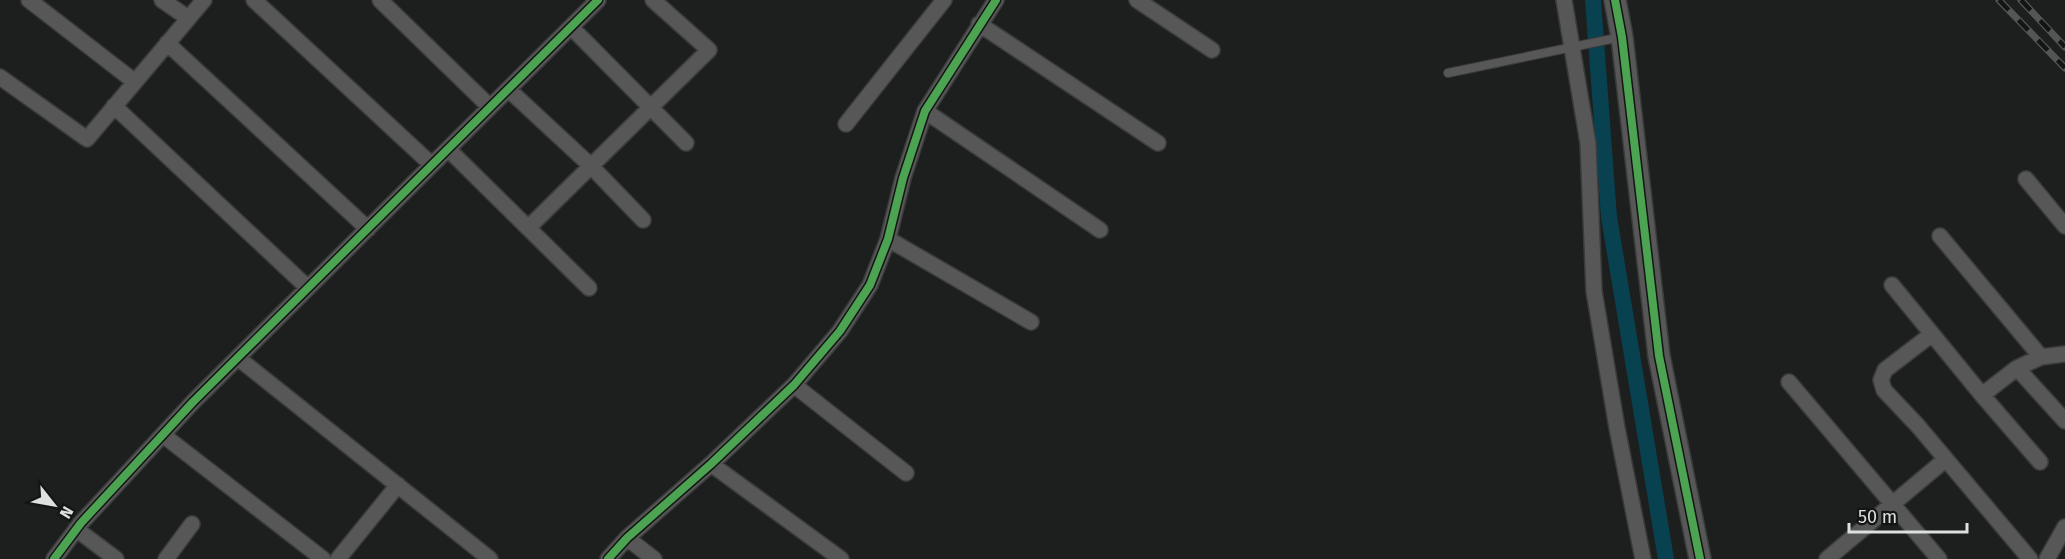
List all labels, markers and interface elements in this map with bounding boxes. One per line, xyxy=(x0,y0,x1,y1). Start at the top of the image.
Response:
north arrow xyxy=(24,475,84,535)
scale bar xyxy=(1849,496,1968,534)
text: N xyxy=(56,503,77,522)
text: 50 m xyxy=(1858,506,1897,528)

